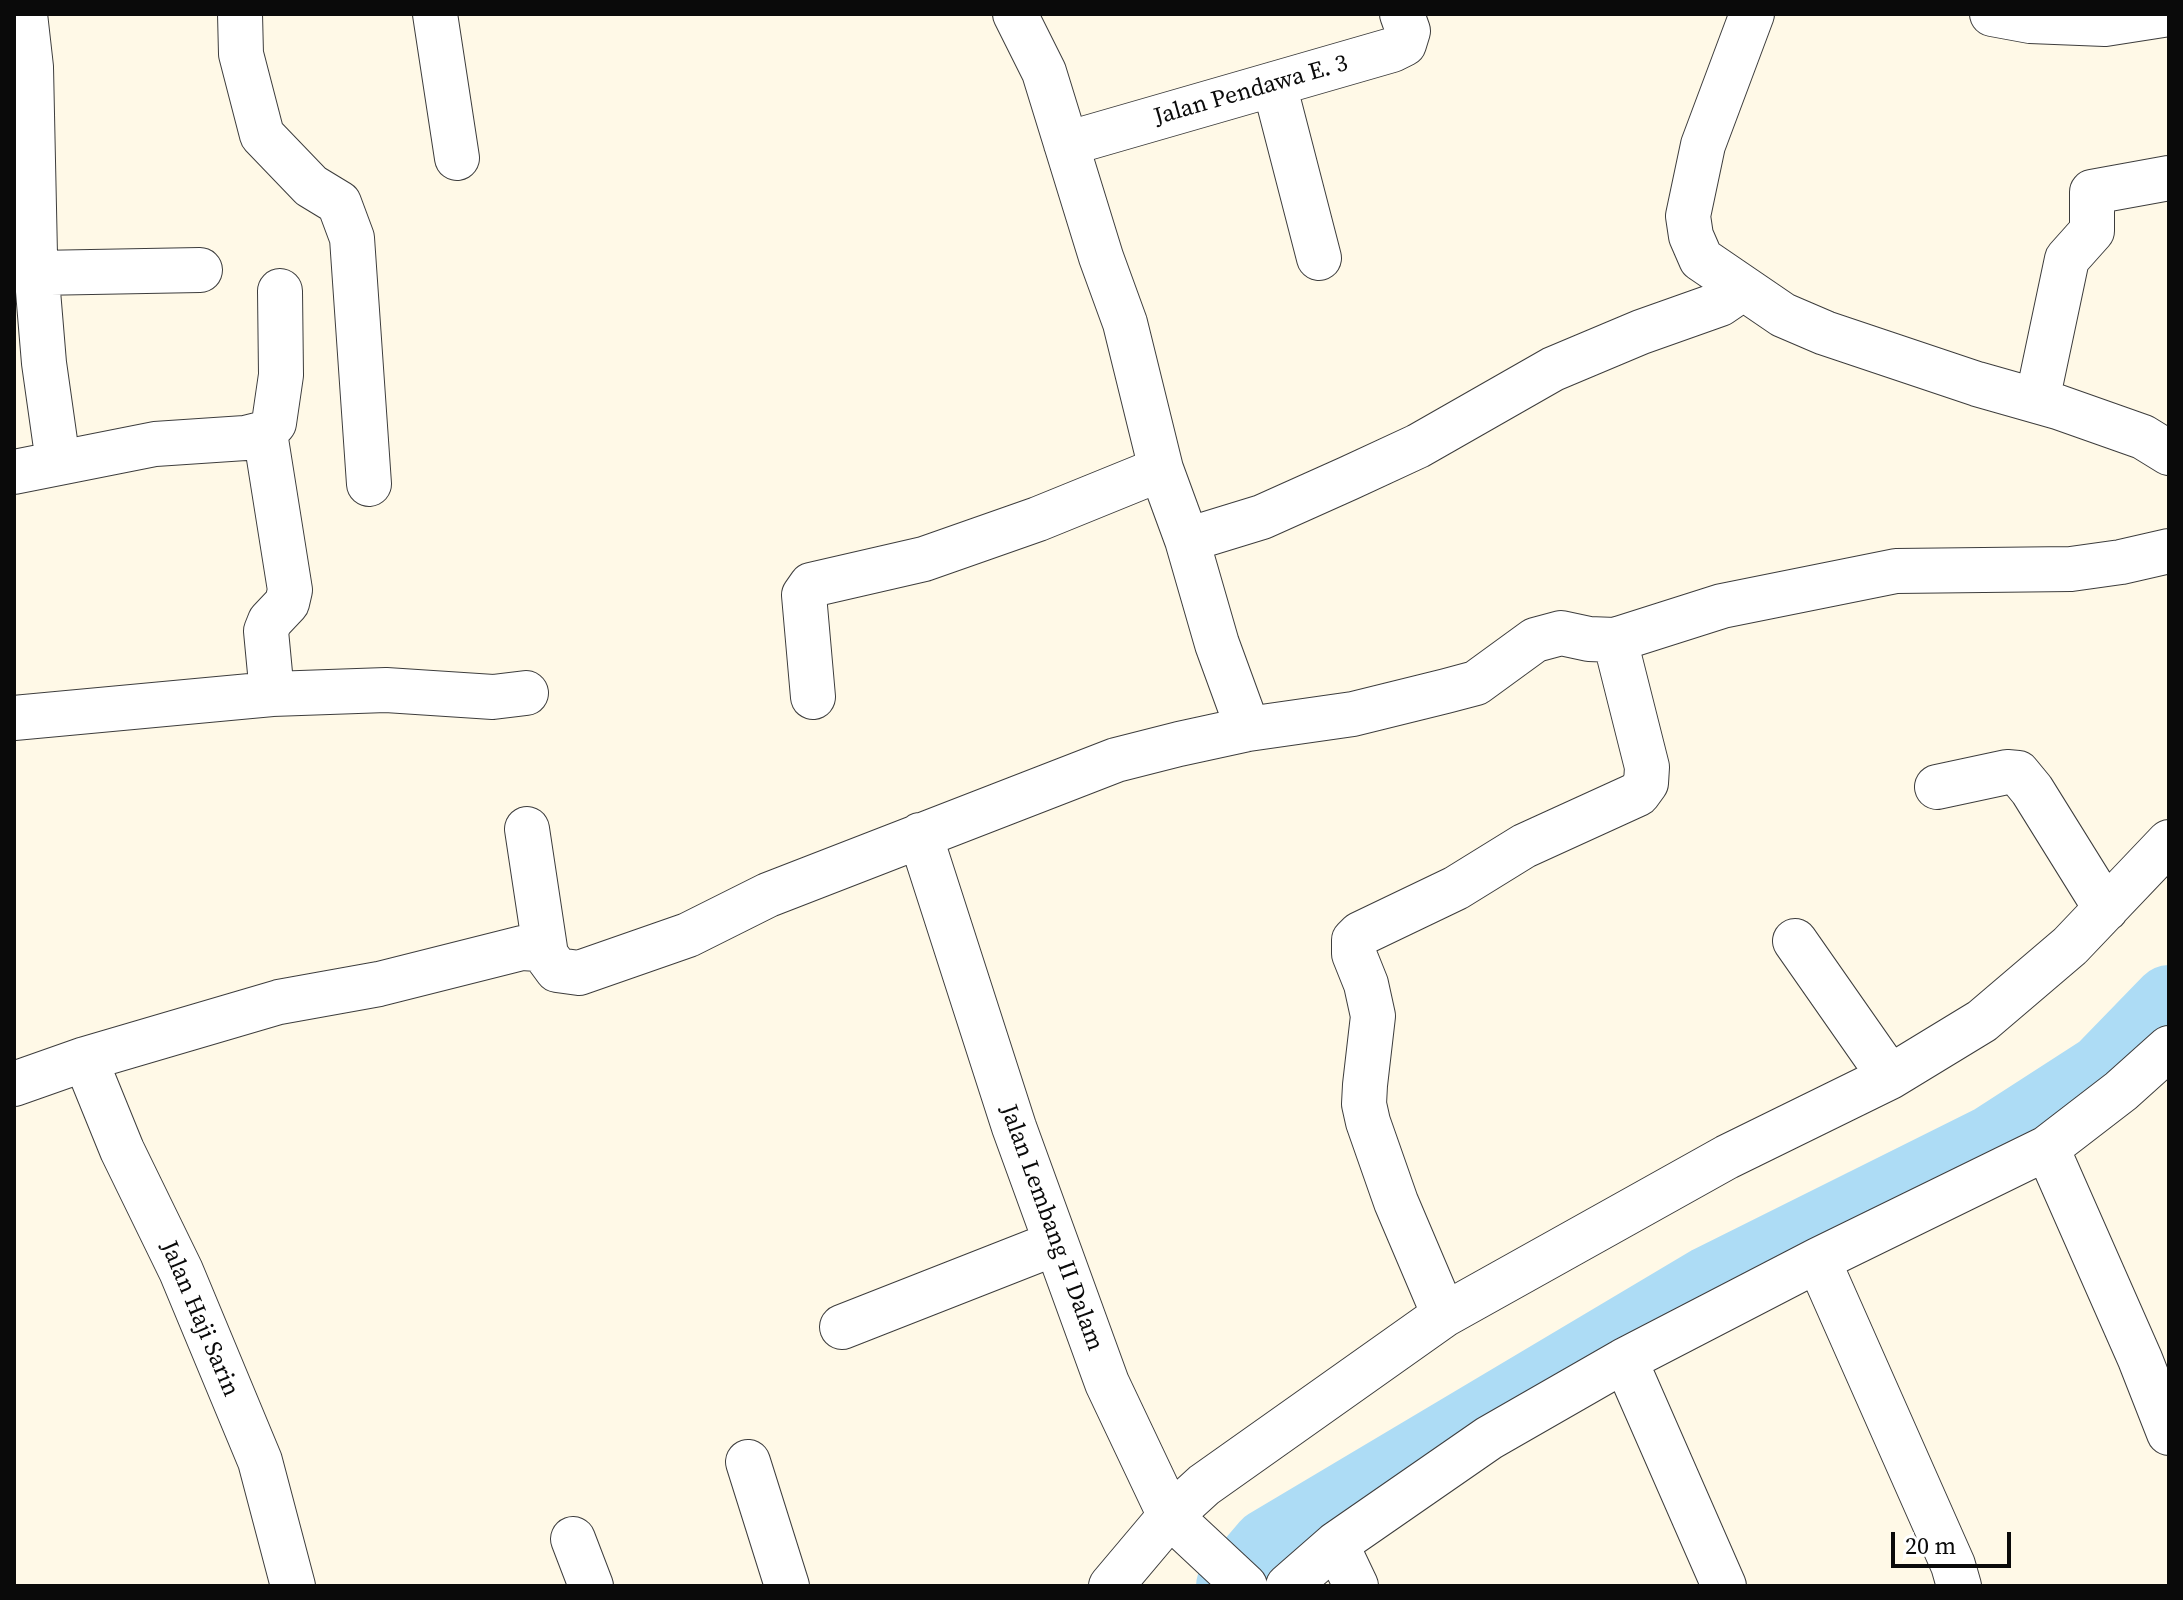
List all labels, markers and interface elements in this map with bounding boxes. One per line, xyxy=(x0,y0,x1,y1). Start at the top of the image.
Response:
street label: Jalan Pendawa E. 3 xyxy=(1151,50,1351,132)
street label: Jalan Lembang II Dalam xyxy=(993,1101,1109,1355)
street label: Jalan Haji Sarin xyxy=(153,1237,245,1401)
scale bar xyxy=(1895,1516,2015,1566)
text: 20 m xyxy=(1905,1529,1956,1562)

